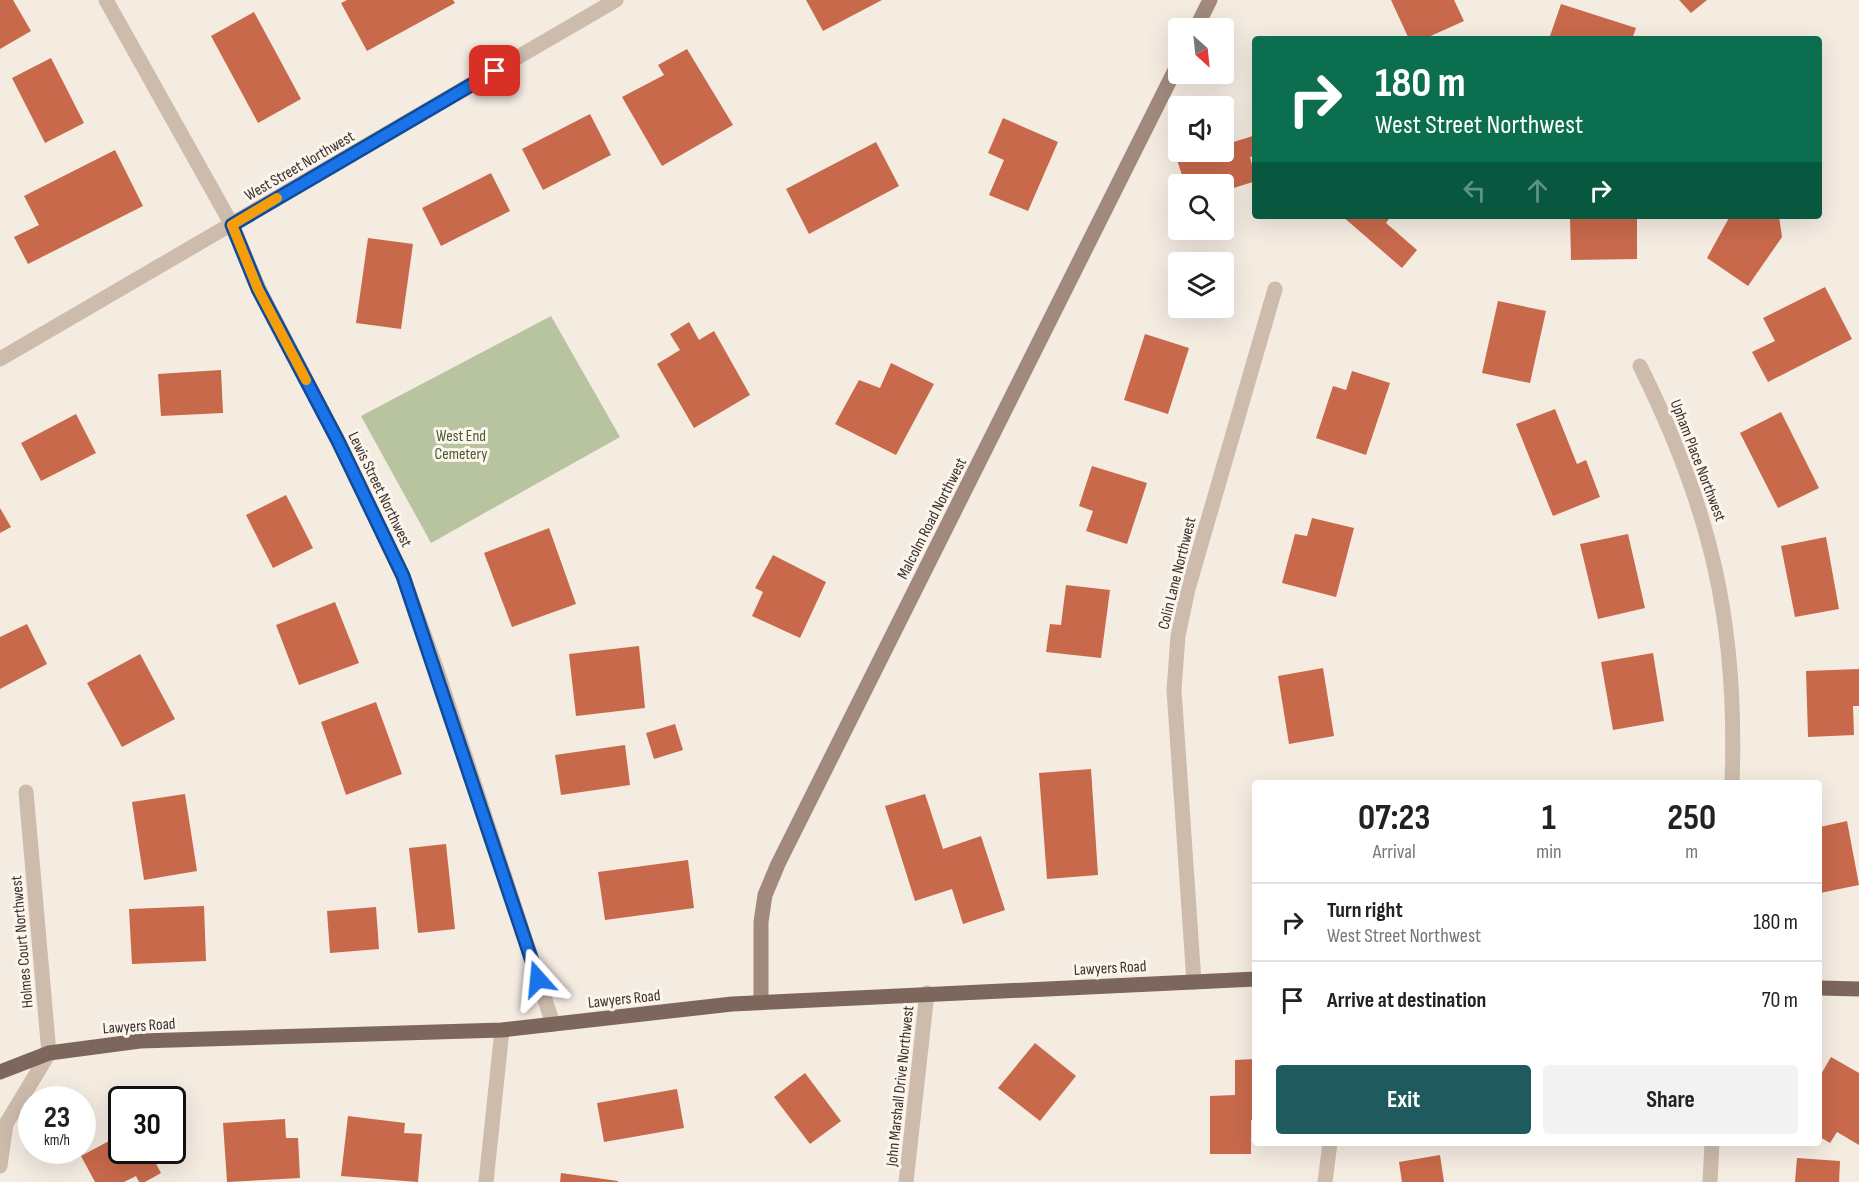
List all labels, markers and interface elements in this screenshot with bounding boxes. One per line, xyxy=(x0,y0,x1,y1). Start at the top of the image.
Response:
north arrow xyxy=(1168,18,1234,84)
map controls xyxy=(1168,18,1234,318)
pin xyxy=(469,45,520,96)
icon: arrive xyxy=(478,54,511,87)
text: 180 m xyxy=(1375,58,1466,109)
icon: right xyxy=(1276,60,1354,138)
button: sound xyxy=(1168,96,1234,162)
text: West Street Northwest xyxy=(1375,109,1583,141)
street label: West Street Northwest xyxy=(242,127,358,205)
button: search xyxy=(1168,174,1234,240)
icon: left xyxy=(1458,174,1491,207)
icon: ahead xyxy=(1521,174,1554,207)
icon: right xyxy=(1584,174,1617,207)
button: layers xyxy=(1168,252,1234,318)
street label: Upham Place Northwest xyxy=(1666,397,1730,524)
park label: West End Cemetery xyxy=(435,427,487,464)
street label: Lewis Street Northwest xyxy=(344,429,416,551)
street label: Malcolm Road Northwest xyxy=(893,455,971,583)
street label: Colin Lane Northwest xyxy=(1154,515,1201,632)
text: 07:23 xyxy=(1358,797,1430,840)
text: 1 xyxy=(1542,797,1556,840)
text: 250 xyxy=(1667,797,1716,840)
text: Arrival xyxy=(1373,840,1416,864)
text: min xyxy=(1536,840,1561,864)
text: m xyxy=(1685,840,1698,864)
street label: Holmes Court Northwest xyxy=(7,875,38,1009)
text: Turn right xyxy=(1327,897,1403,924)
icon: right xyxy=(1276,906,1309,939)
text: 180 m xyxy=(1753,909,1798,936)
text: West Street Northwest xyxy=(1327,924,1481,948)
position arrow xyxy=(506,947,570,1011)
street label: Lawyers Road xyxy=(1073,957,1147,980)
icon: arrive xyxy=(1276,984,1309,1017)
street label: Lawyers Road xyxy=(587,986,661,1013)
text: Arrive at destination xyxy=(1327,987,1486,1014)
text: 70 m xyxy=(1762,987,1798,1014)
street label: John Marshall Drive Northwest xyxy=(883,1005,918,1168)
street label: Lawyers Road xyxy=(102,1014,176,1039)
button: Exit xyxy=(1276,1065,1531,1134)
button: Share xyxy=(1543,1065,1798,1134)
speed limit sign: 30 xyxy=(108,1086,186,1164)
text: 23 xyxy=(44,1100,70,1136)
text: km/h xyxy=(44,1131,70,1150)

